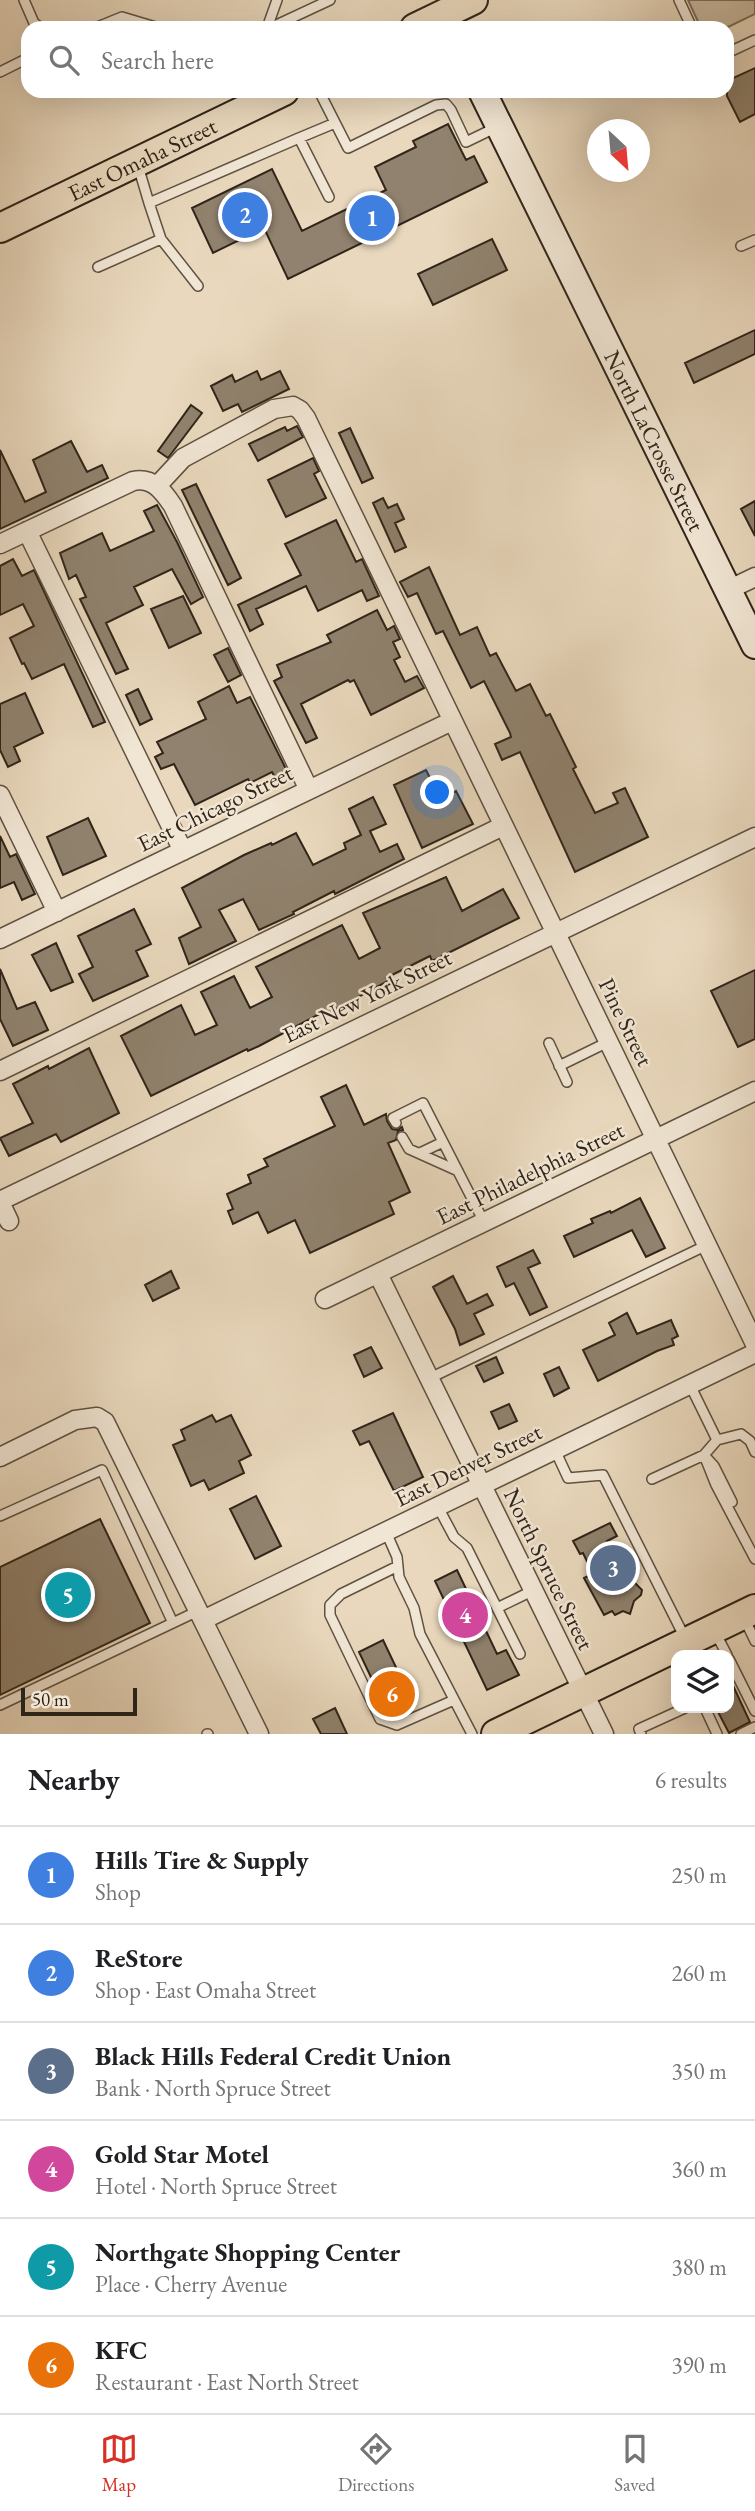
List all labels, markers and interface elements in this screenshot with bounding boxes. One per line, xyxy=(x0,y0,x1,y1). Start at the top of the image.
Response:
search box xyxy=(21,21,734,98)
icon: search xyxy=(45,41,83,79)
text: Search here xyxy=(101,43,214,77)
street label: East Omaha Street xyxy=(63,110,222,208)
north arrow xyxy=(587,119,650,182)
pin: 2 xyxy=(222,189,268,241)
pin: 1 xyxy=(349,192,395,244)
street label: North LaCrosse Street xyxy=(597,345,712,537)
street label: East Chicago Street xyxy=(132,757,298,859)
your location xyxy=(420,775,454,809)
street label: East New York Street xyxy=(278,942,457,1050)
street label: Pine Street xyxy=(592,973,661,1072)
street label: East Philadelphia Street xyxy=(431,1114,629,1231)
street label: East Denver Street xyxy=(390,1416,547,1514)
street label: North Spruce Street xyxy=(497,1483,601,1656)
pin: 3 xyxy=(590,1542,636,1594)
pin: 5 xyxy=(45,1569,91,1621)
pin: 4 xyxy=(442,1589,488,1641)
map controls xyxy=(671,1650,734,1713)
button: layers xyxy=(671,1650,734,1713)
pin: 6 xyxy=(369,1668,415,1720)
scale bar xyxy=(21,1685,136,1717)
text: 50 m xyxy=(32,1687,69,1712)
text: Nearby xyxy=(28,1760,120,1799)
text: 6 results xyxy=(655,1765,727,1795)
text: Hills Tire & Supply xyxy=(95,1843,308,1877)
text: 1 xyxy=(45,1860,57,1890)
text: 250 m xyxy=(671,1860,727,1890)
text: Shop xyxy=(95,1877,141,1907)
text: ReStore xyxy=(95,1941,183,1975)
text: 2 xyxy=(45,1958,57,1988)
text: 260 m xyxy=(671,1958,727,1988)
text: Shop · East Omaha Street xyxy=(95,1975,316,2005)
text: Black Hills Federal Credit Union xyxy=(95,2039,451,2073)
text: 3 xyxy=(45,2056,57,2086)
text: 350 m xyxy=(671,2056,727,2086)
text: Bank · North Spruce Street xyxy=(95,2073,331,2103)
text: Gold Star Motel xyxy=(95,2137,269,2171)
text: 4 xyxy=(45,2154,57,2184)
text: 360 m xyxy=(671,2154,727,2184)
text: Hotel · North Spruce Street xyxy=(95,2171,337,2201)
text: Northgate Shopping Center xyxy=(95,2235,400,2269)
text: 5 xyxy=(45,2252,57,2282)
text: 380 m xyxy=(671,2252,727,2282)
text: Place · Cherry Avenue xyxy=(95,2269,287,2299)
text: KFC xyxy=(95,2333,147,2367)
text: 6 xyxy=(45,2350,57,2380)
text: 390 m xyxy=(671,2350,727,2380)
text: Restaurant · East North Street xyxy=(95,2367,359,2397)
tab: Map xyxy=(100,2430,138,2497)
tab: Directions xyxy=(338,2430,414,2497)
tab: Saved xyxy=(614,2430,655,2497)

